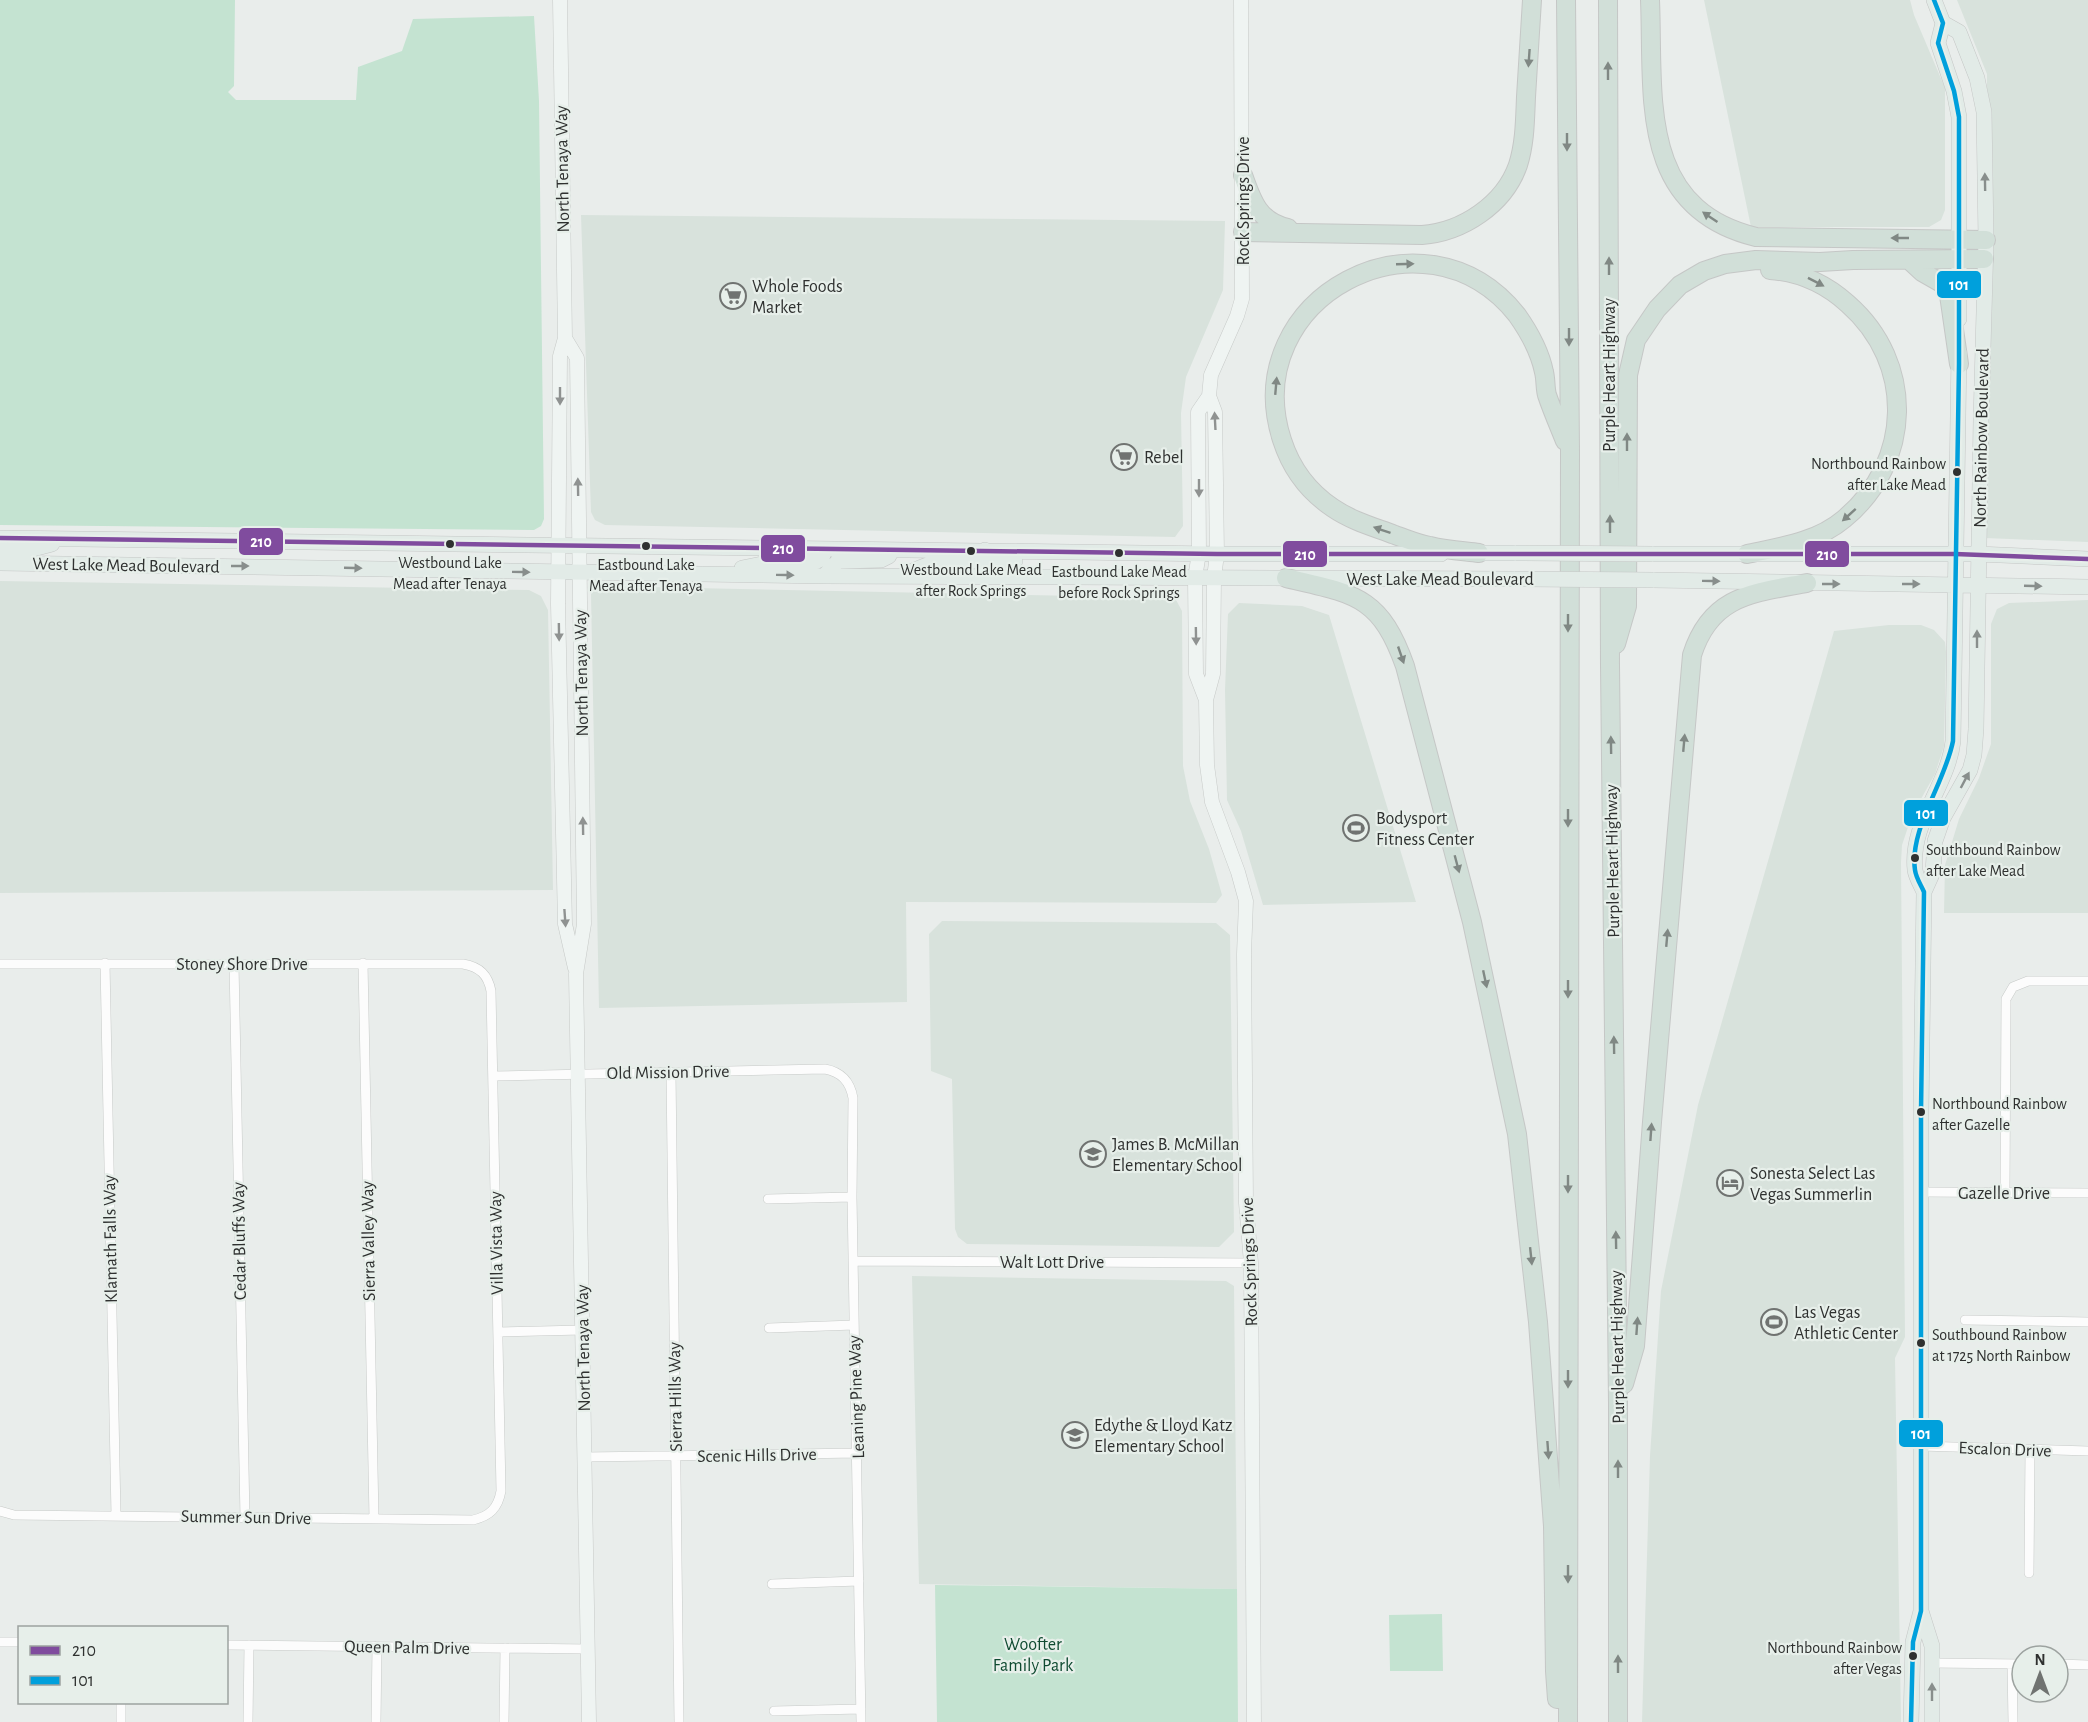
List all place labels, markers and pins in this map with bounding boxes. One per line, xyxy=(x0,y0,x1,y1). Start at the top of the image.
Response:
place label: Whole Foods Market xyxy=(752,278,843,317)
supermarket icon: Whole Foods Market xyxy=(718,281,748,311)
supermarket icon: Rebel xyxy=(1109,442,1139,472)
place label: Rebel xyxy=(1144,449,1184,467)
place label: Northbound Rainbow after Lake Mead xyxy=(1811,456,1946,493)
marker: Northbound Rainbow after Lake Mead xyxy=(1951,466,1963,478)
marker: Westbound Lake Mead after Tenaya xyxy=(444,538,456,550)
marker: Eastbound Lake Mead after Tenaya xyxy=(640,540,652,552)
marker: Westbound Lake Mead after Rock Springs xyxy=(965,545,977,557)
marker: Eastbound Lake Mead before Rock Springs xyxy=(1113,547,1125,559)
place label: Westbound Lake Mead after Tenaya xyxy=(393,555,507,593)
place label: Eastbound Lake Mead after Tenaya xyxy=(589,557,703,595)
place label: Westbound Lake Mead after Rock Springs xyxy=(900,562,1042,599)
place label: Eastbound Lake Mead before Rock Springs xyxy=(1051,564,1187,601)
place label: Bodysport Fitness Center xyxy=(1376,810,1474,849)
sports icon: Bodysport Fitness Center xyxy=(1341,813,1371,843)
place label: Southbound Rainbow after Lake Mead xyxy=(1926,842,2061,879)
marker: Southbound Rainbow after Lake Mead xyxy=(1909,852,1921,864)
place label: Northbound Rainbow after Gazelle xyxy=(1932,1096,2067,1133)
marker: Northbound Rainbow after Gazelle xyxy=(1915,1106,1927,1118)
place label: James B. McMillan Elementary School xyxy=(1112,1136,1243,1175)
school or university icon: James B. McMillan Elementary School xyxy=(1078,1139,1108,1169)
place label: Sonesta Select Las Vegas Summerlin xyxy=(1750,1165,1875,1204)
hotel icon: Sonesta Select Las Vegas Summerlin xyxy=(1715,1168,1745,1198)
place label: Las Vegas Athletic Center xyxy=(1794,1304,1898,1343)
sports icon: Las Vegas Athletic Center xyxy=(1759,1307,1789,1337)
place label: Southbound Rainbow at 1725 North Rainbow xyxy=(1932,1327,2070,1364)
marker: Southbound Rainbow at 1725 North Rainbow xyxy=(1915,1337,1927,1349)
place label: Edythe & Lloyd Katz Elementary School xyxy=(1094,1417,1232,1456)
school or university icon: Edythe & Lloyd Katz Elementary School xyxy=(1060,1420,1090,1450)
place label: Northbound Rainbow after Vegas xyxy=(1767,1640,1902,1677)
marker: Northbound Rainbow after Vegas xyxy=(1907,1650,1919,1662)

